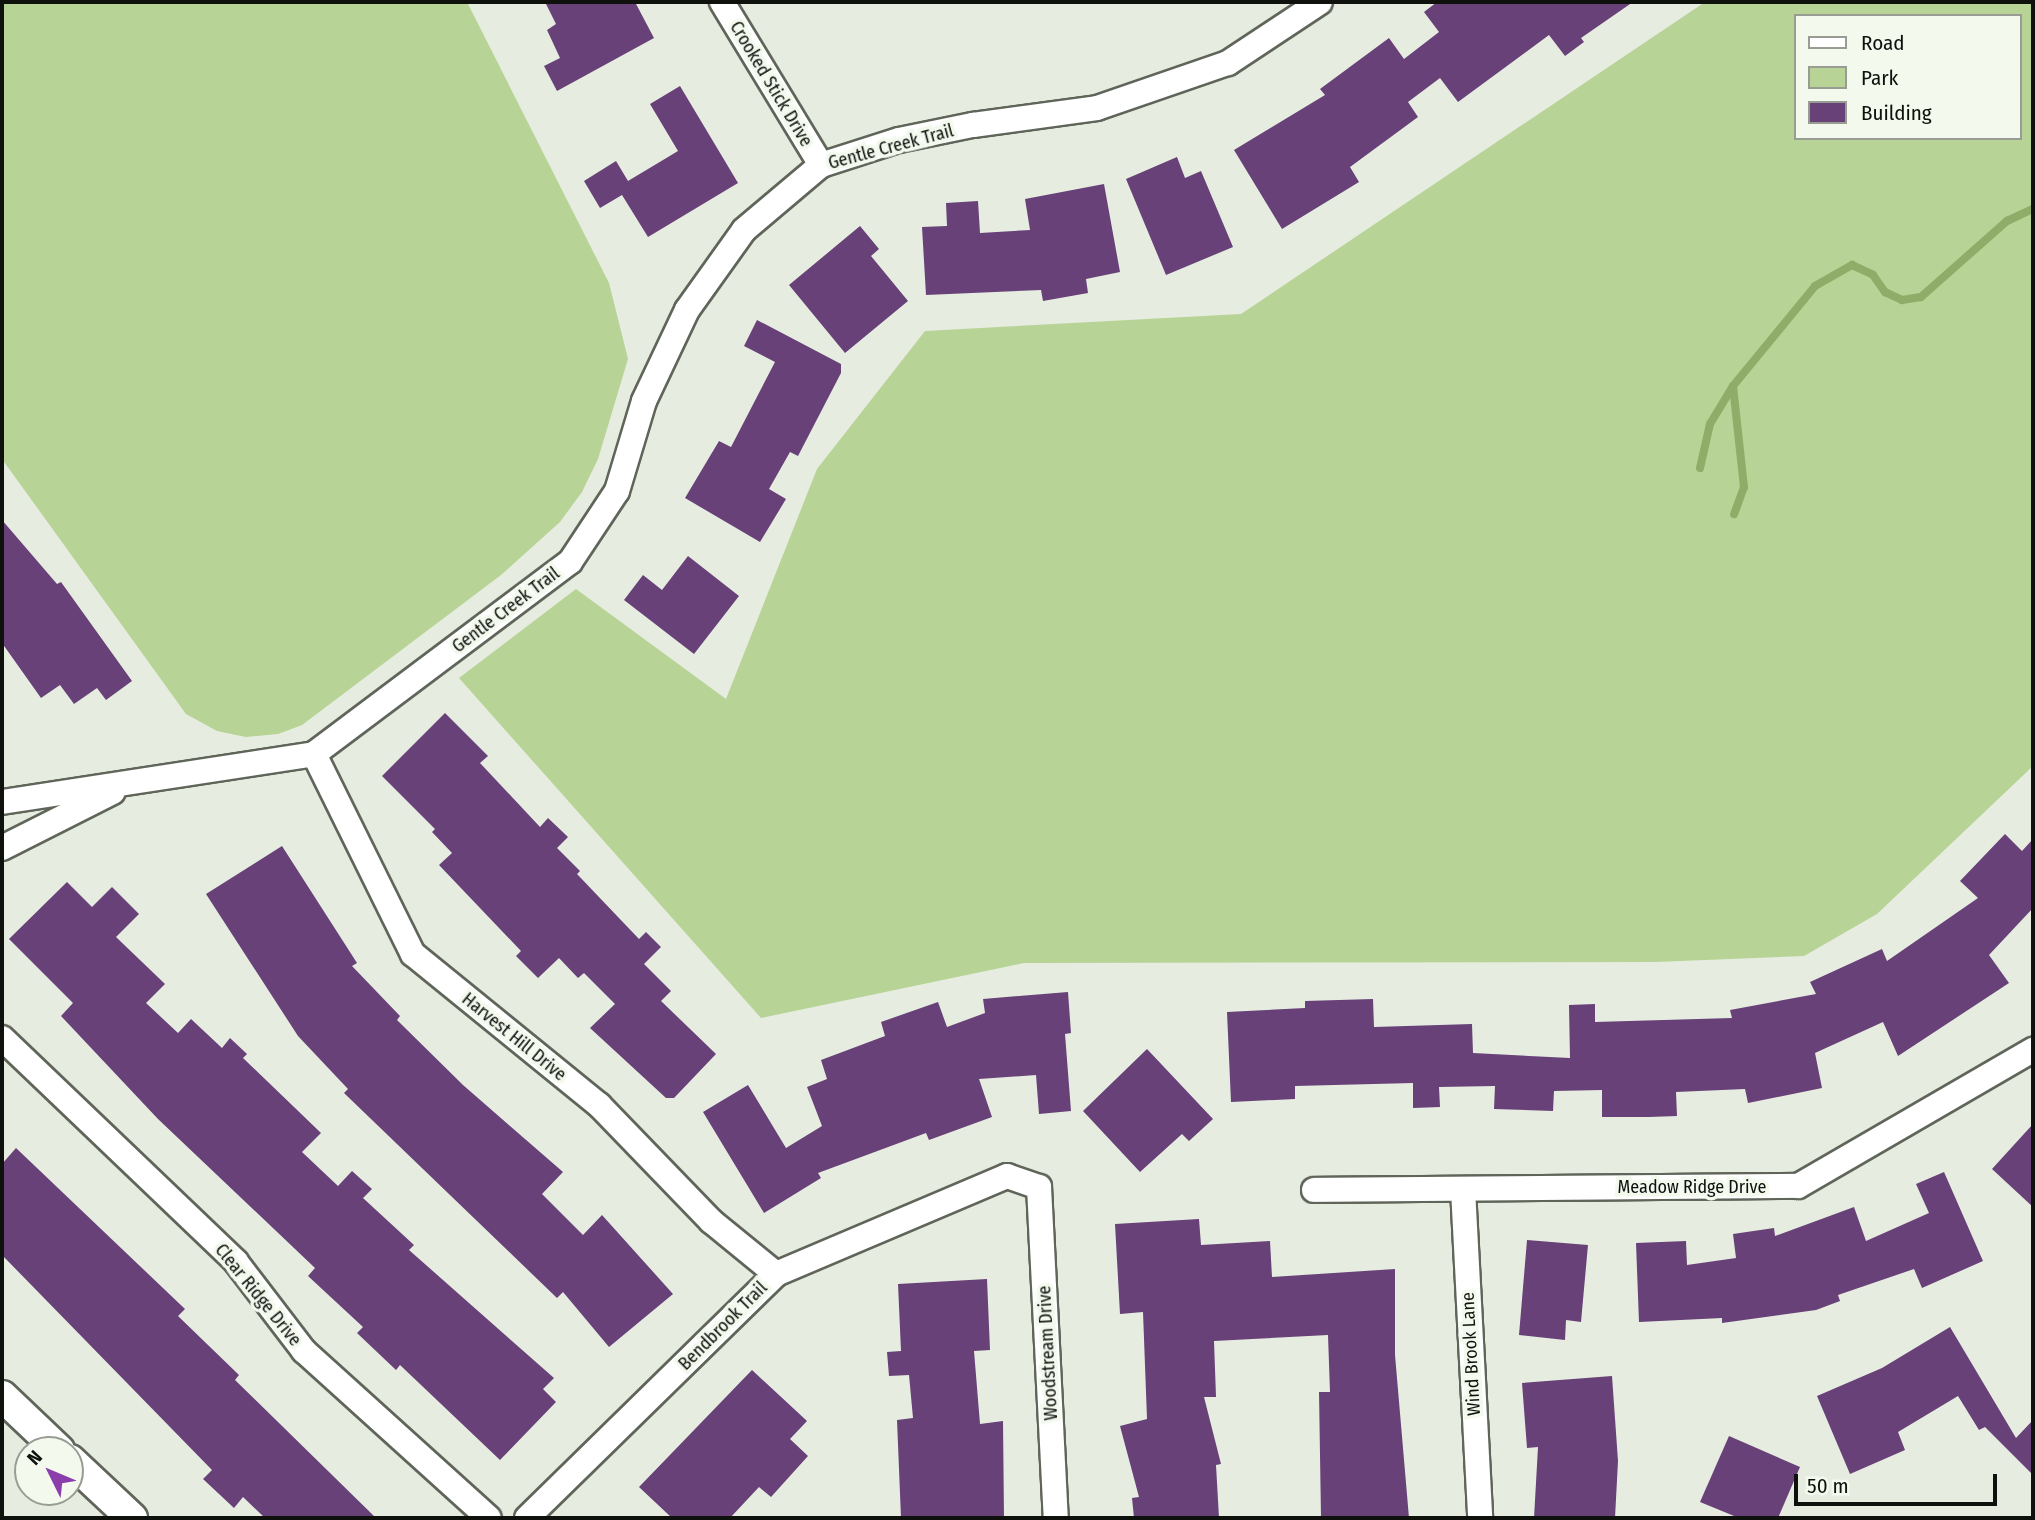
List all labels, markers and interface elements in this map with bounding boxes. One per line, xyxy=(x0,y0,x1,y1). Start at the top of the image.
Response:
legend xyxy=(1794,14,2021,140)
street label: Crooked Stick Drive xyxy=(725,17,817,151)
text: Road xyxy=(1861,30,1905,56)
text: Park xyxy=(1861,65,1898,91)
text: Building xyxy=(1861,100,1932,126)
street label: Gentle Creek Trail xyxy=(826,120,956,174)
street label: Gentle Creek Trail xyxy=(448,563,564,657)
street label: Harvest Hill Drive xyxy=(457,988,571,1086)
street label: Meadow Ridge Drive xyxy=(1618,1176,1766,1198)
street label: Clear Ridge Drive xyxy=(210,1240,306,1350)
street label: Bendbrook Trail xyxy=(674,1277,772,1375)
street label: Woodstream Drive xyxy=(1034,1285,1062,1421)
street label: Wind Brook Lane xyxy=(1457,1292,1485,1416)
north arrow xyxy=(14,1436,84,1506)
text: N xyxy=(22,1446,47,1470)
scale bar xyxy=(1797,1460,2000,1504)
text: 50 m xyxy=(1807,1473,1849,1499)

